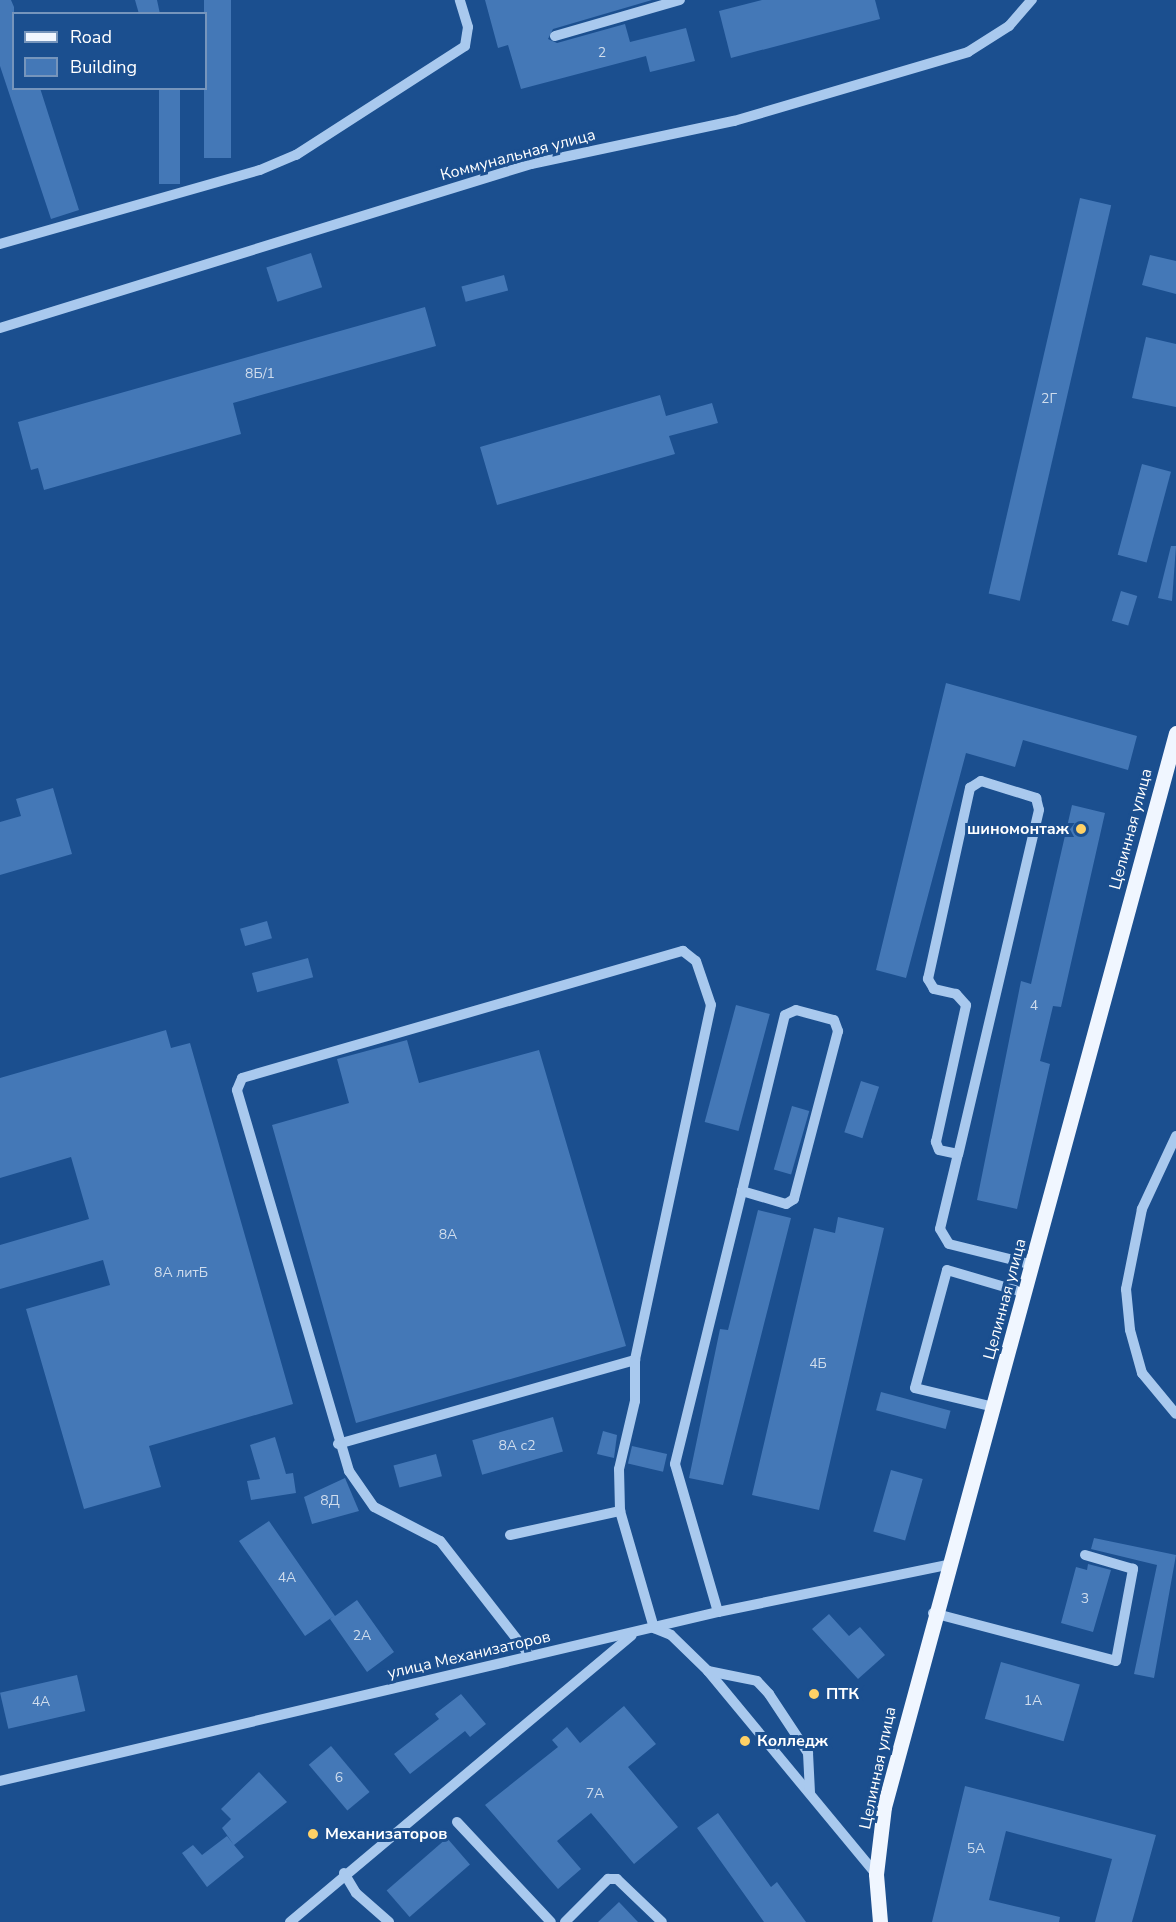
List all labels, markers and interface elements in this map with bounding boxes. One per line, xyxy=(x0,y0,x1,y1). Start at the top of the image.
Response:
legend xyxy=(12,12,207,90)
text: Road xyxy=(70,25,112,49)
house number: 2 xyxy=(598,45,606,61)
text: Building xyxy=(70,55,137,79)
street label: Коммунальная улица xyxy=(438,125,598,185)
house number: 8Б/1 xyxy=(245,366,275,382)
house number: 2Г xyxy=(1041,391,1057,407)
street label: Целинная улица xyxy=(1106,766,1156,892)
place label: шиномонтаж xyxy=(967,819,1069,839)
marker: шиномонтаж xyxy=(1074,822,1088,836)
house number: 4 xyxy=(1030,998,1038,1014)
house number: 8А xyxy=(439,1227,457,1243)
street label: Целинная улица xyxy=(980,1236,1030,1362)
house number: 8А литБ xyxy=(154,1265,208,1281)
house number: 4Б xyxy=(809,1356,827,1372)
house number: 8А с2 xyxy=(498,1438,536,1454)
house number: 8Д xyxy=(320,1493,340,1509)
house number: 4А xyxy=(278,1570,296,1586)
house number: 3 xyxy=(1081,1591,1089,1607)
street label: улица Механизаторов xyxy=(386,1627,552,1683)
house number: 2А xyxy=(353,1628,371,1644)
place label: ПТК xyxy=(826,1684,859,1704)
marker: ПТК xyxy=(807,1687,821,1701)
house number: 1А xyxy=(1024,1693,1042,1709)
house number: 4А xyxy=(32,1694,50,1710)
street label: Целинная улица xyxy=(856,1705,900,1831)
place label: Колледж xyxy=(757,1731,828,1751)
marker: Колледж xyxy=(738,1734,752,1748)
house number: 6 xyxy=(335,1770,343,1786)
house number: 7А xyxy=(586,1786,604,1802)
place label: Механизаторов xyxy=(325,1824,447,1844)
marker: Механизаторов xyxy=(306,1827,320,1841)
house number: 5А xyxy=(967,1841,985,1857)

